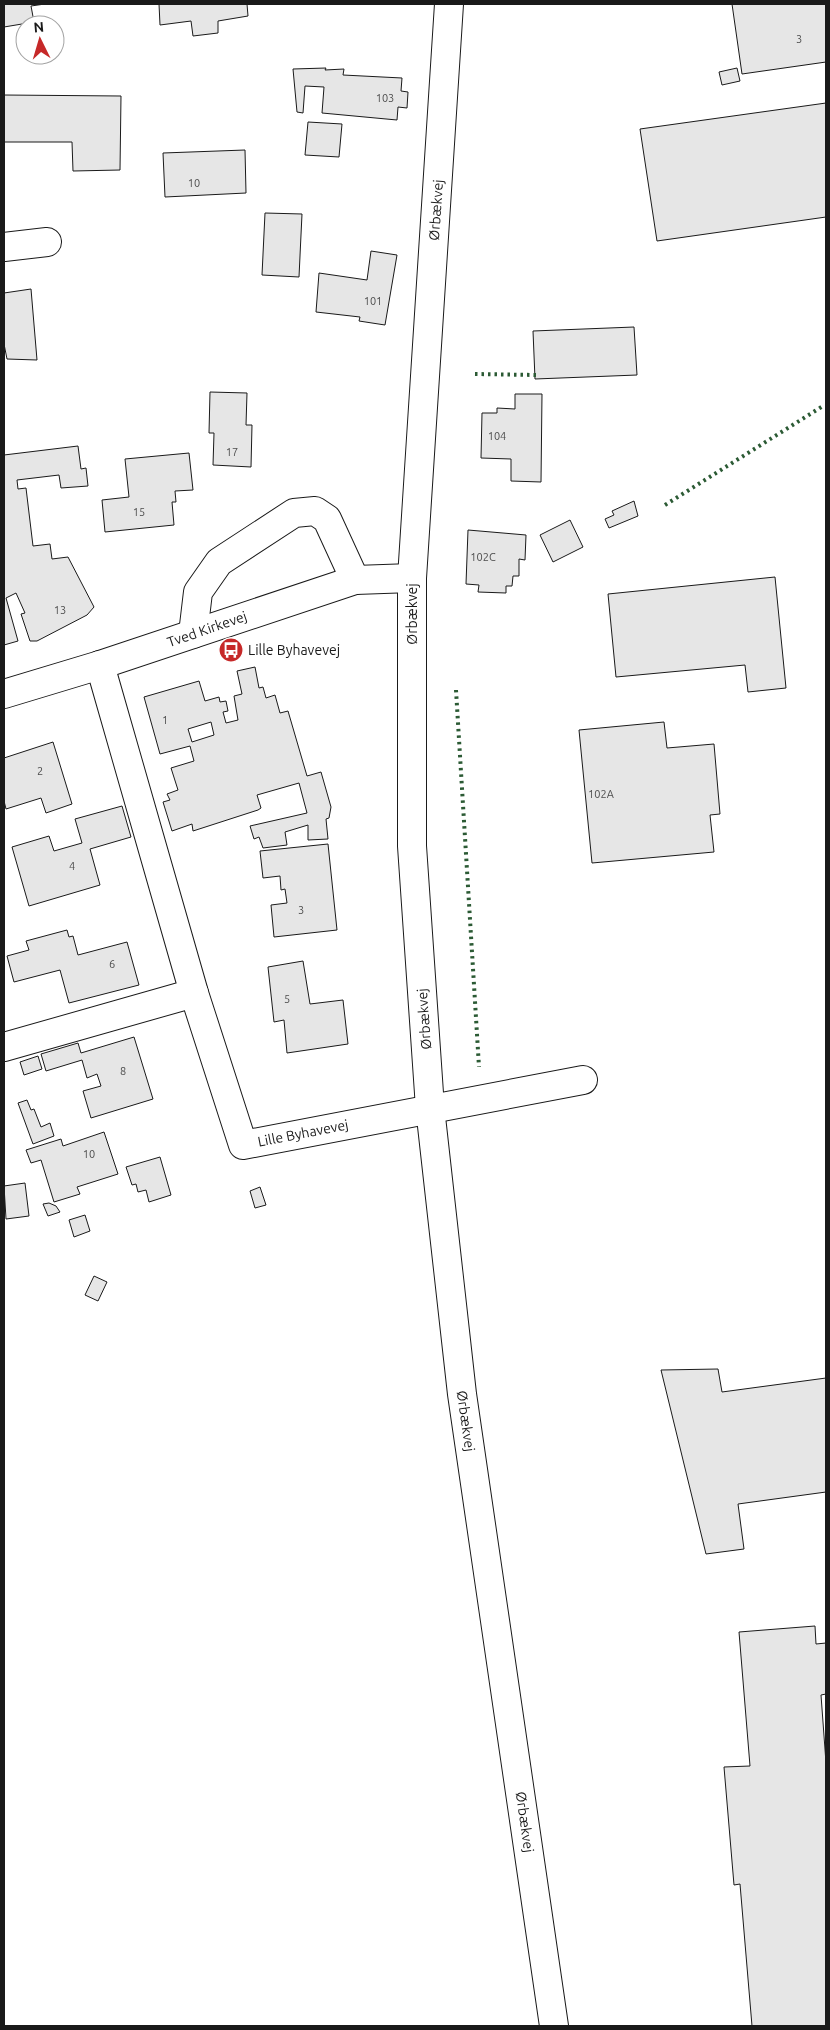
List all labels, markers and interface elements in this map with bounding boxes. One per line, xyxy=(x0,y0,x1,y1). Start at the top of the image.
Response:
north arrow xyxy=(15,15,65,65)
text: N xyxy=(33,19,45,35)
house number: 3 xyxy=(796,33,802,45)
house number: 103 xyxy=(376,92,394,104)
house number: 10 xyxy=(188,177,200,189)
street label: Ørbækvej xyxy=(426,179,446,241)
house number: 101 xyxy=(364,295,382,307)
house number: 104 xyxy=(488,430,506,442)
house number: 17 xyxy=(226,446,238,458)
house number: 15 xyxy=(133,506,145,518)
house number: 102C xyxy=(470,551,496,563)
street label: Ørbækvej xyxy=(404,583,420,645)
house number: 13 xyxy=(54,604,66,616)
street label: Tved Kirkevej xyxy=(165,608,249,650)
bus stop icon: Lille Byhavevej xyxy=(218,637,244,663)
place label: Lille Byhavevej xyxy=(248,642,340,658)
house number: 1 xyxy=(162,714,168,726)
house number: 2 xyxy=(37,765,43,777)
house number: 102A xyxy=(588,788,615,800)
house number: 4 xyxy=(69,860,75,872)
house number: 3 xyxy=(298,904,304,916)
house number: 6 xyxy=(109,958,115,970)
street label: Ørbækvej xyxy=(414,988,434,1050)
house number: 5 xyxy=(284,993,290,1005)
house number: 8 xyxy=(120,1065,126,1077)
street label: Lille Byhavevej xyxy=(256,1116,350,1150)
house number: 10 xyxy=(83,1148,95,1160)
street label: Ørbækvej xyxy=(454,1389,478,1453)
street label: Ørbækvej xyxy=(513,1790,537,1854)

